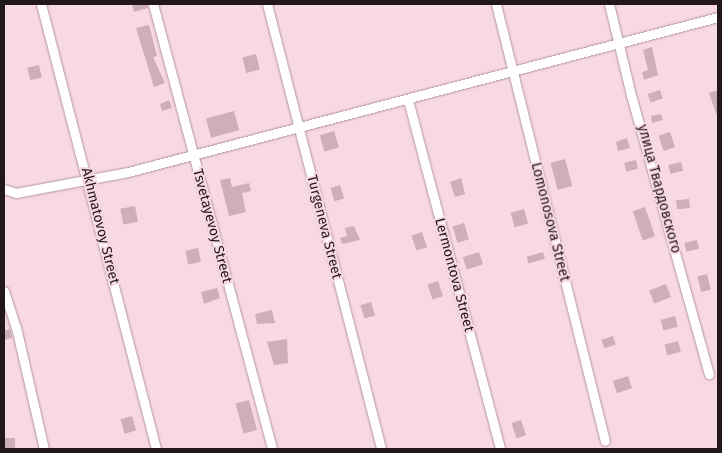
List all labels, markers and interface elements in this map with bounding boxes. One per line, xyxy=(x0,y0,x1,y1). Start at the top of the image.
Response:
street label: улица Твардовского xyxy=(634,123,684,255)
street label: Lomonosova Street xyxy=(527,161,573,283)
street label: Akhmatovoy Street xyxy=(77,166,123,286)
street label: Tsvetayevoy Street xyxy=(189,167,235,285)
street label: Turgeneva Street xyxy=(303,173,345,281)
street label: Lermontova Street xyxy=(431,216,477,334)

